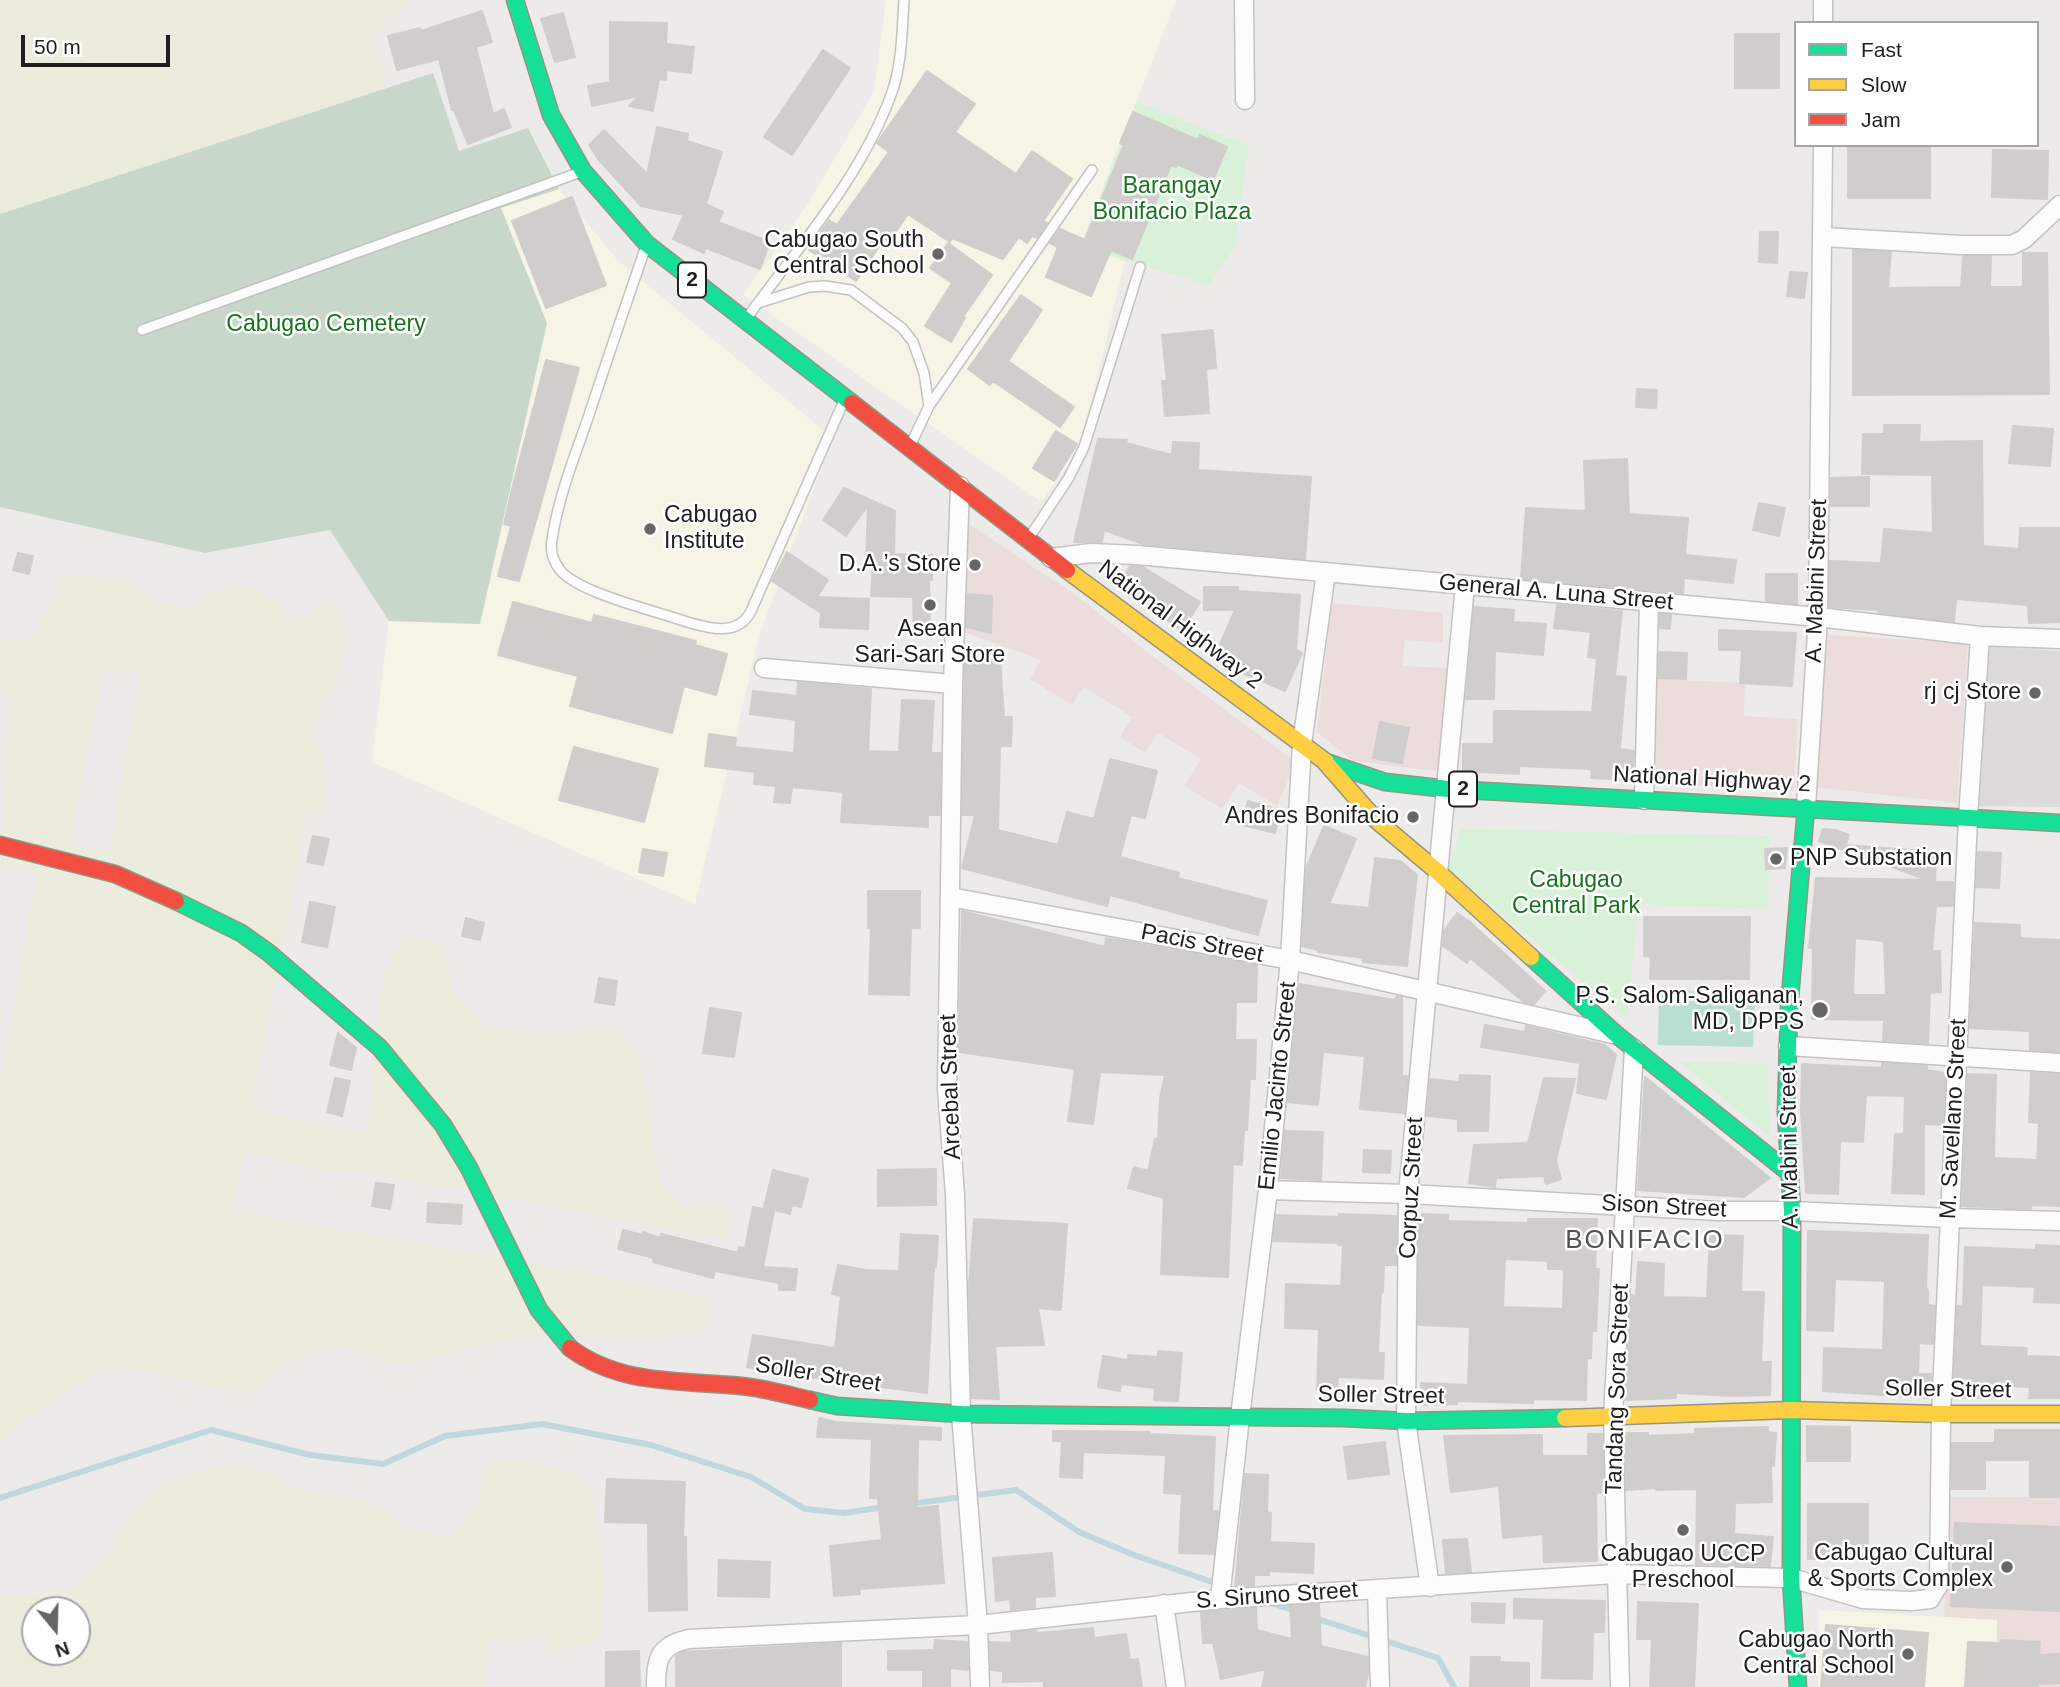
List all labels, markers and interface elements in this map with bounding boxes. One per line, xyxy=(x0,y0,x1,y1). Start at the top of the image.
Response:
scale bar xyxy=(24,21,173,65)
legend xyxy=(1794,21,2039,147)
text: 50 m xyxy=(34,35,81,58)
text: Fast xyxy=(1861,38,1902,61)
text: Slow xyxy=(1861,73,1907,96)
text: Jam xyxy=(1861,108,1901,131)
park label: Barangay Bonifacio Plaza xyxy=(1093,173,1251,227)
place label: Cabugao South Central School xyxy=(764,227,924,281)
marker: Cabugao South Central School xyxy=(930,246,946,262)
road number: 2 xyxy=(678,262,706,298)
park label: Cabugao Cemetery xyxy=(226,311,426,339)
street label: A. Mabini Street xyxy=(1800,499,1834,663)
place label: Cabugao Institute xyxy=(664,502,757,556)
marker: Cabugao Institute xyxy=(642,521,658,537)
place label: D.A.’s Store xyxy=(839,551,961,579)
street label: National Highway 2 xyxy=(1093,554,1267,696)
marker: D.A.’s Store xyxy=(967,557,983,573)
street label: General A. Luna Street xyxy=(1438,569,1674,617)
marker: Asean Sari-Sari Store xyxy=(922,597,938,613)
place label: Asean Sari-Sari Store xyxy=(855,616,1005,670)
place label: rj cj Store xyxy=(1924,679,2021,707)
marker: rj cj Store xyxy=(2027,685,2043,701)
street label: National Highway 2 xyxy=(1612,761,1812,799)
road number: 2 xyxy=(1449,772,1477,806)
place label: Andres Bonifacio xyxy=(1225,803,1399,831)
marker: Andres Bonifacio xyxy=(1405,809,1421,825)
place label: PNP Substation xyxy=(1790,845,1952,873)
marker: PNP Substation xyxy=(1768,851,1784,867)
park label: Cabugao Central Park xyxy=(1512,867,1640,921)
street label: Pacis Street xyxy=(1139,919,1265,969)
street label: Emilio Jacinto Street xyxy=(1253,980,1303,1192)
place label: P.S. Salom-Saliganan, MD, DPPS xyxy=(1576,983,1804,1037)
marker: P.S. Salom-Saliganan, MD, DPPS xyxy=(1810,1000,1830,1020)
street label: Arcebal Street xyxy=(935,1014,967,1160)
street label: M. Savellano Street xyxy=(1935,1018,1973,1220)
street label: A. Mabini Street xyxy=(1775,1065,1805,1229)
street label: Corpuz Street xyxy=(1395,1116,1429,1260)
street label: Sison Street xyxy=(1601,1190,1727,1224)
district label: BONIFACIO xyxy=(1566,1225,1724,1257)
street label: Tandang Sora Street xyxy=(1601,1283,1635,1495)
street label: Soller Street xyxy=(753,1351,883,1399)
street label: Soller Street xyxy=(1884,1375,2012,1405)
street label: Soller Street xyxy=(1317,1381,1445,1411)
marker: Cabugao UCCP Preschool xyxy=(1675,1522,1691,1538)
place label: Cabugao Cultural & Sports Complex xyxy=(1808,1540,1993,1594)
place label: Cabugao UCCP Preschool xyxy=(1601,1541,1765,1595)
marker: Cabugao Cultural & Sports Complex xyxy=(1999,1559,2015,1575)
street label: S. Siruno Street xyxy=(1195,1577,1359,1615)
north arrow xyxy=(21,1596,91,1666)
place label: Cabugao North Central School xyxy=(1738,1627,1894,1681)
text: N xyxy=(52,1637,72,1662)
marker: Cabugao North Central School xyxy=(1900,1646,1916,1662)

